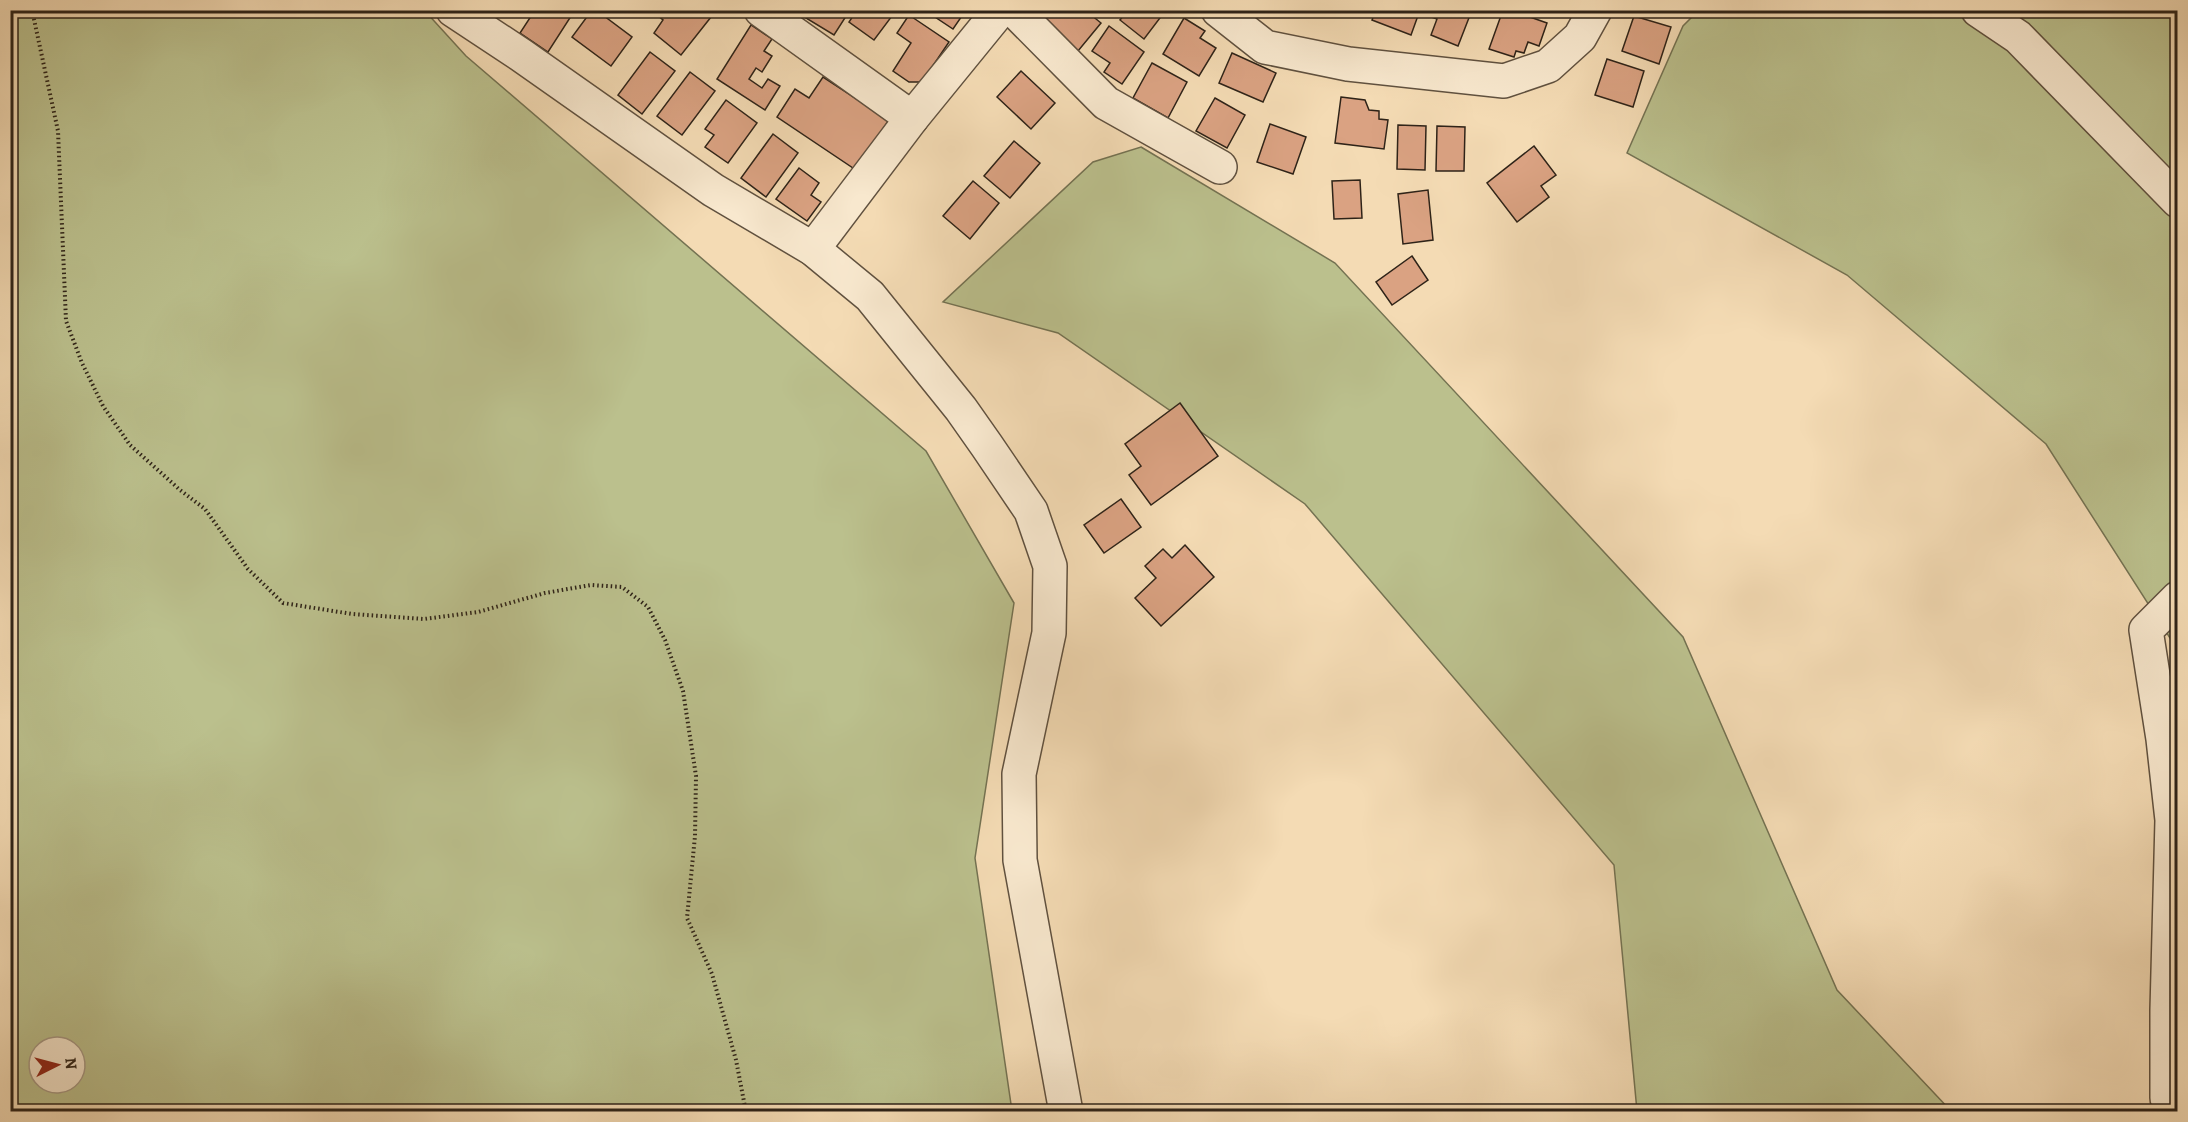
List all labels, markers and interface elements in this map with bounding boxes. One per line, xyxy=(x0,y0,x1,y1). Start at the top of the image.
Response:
north arrow xyxy=(27,1035,87,1095)
text: N xyxy=(59,1057,83,1071)

